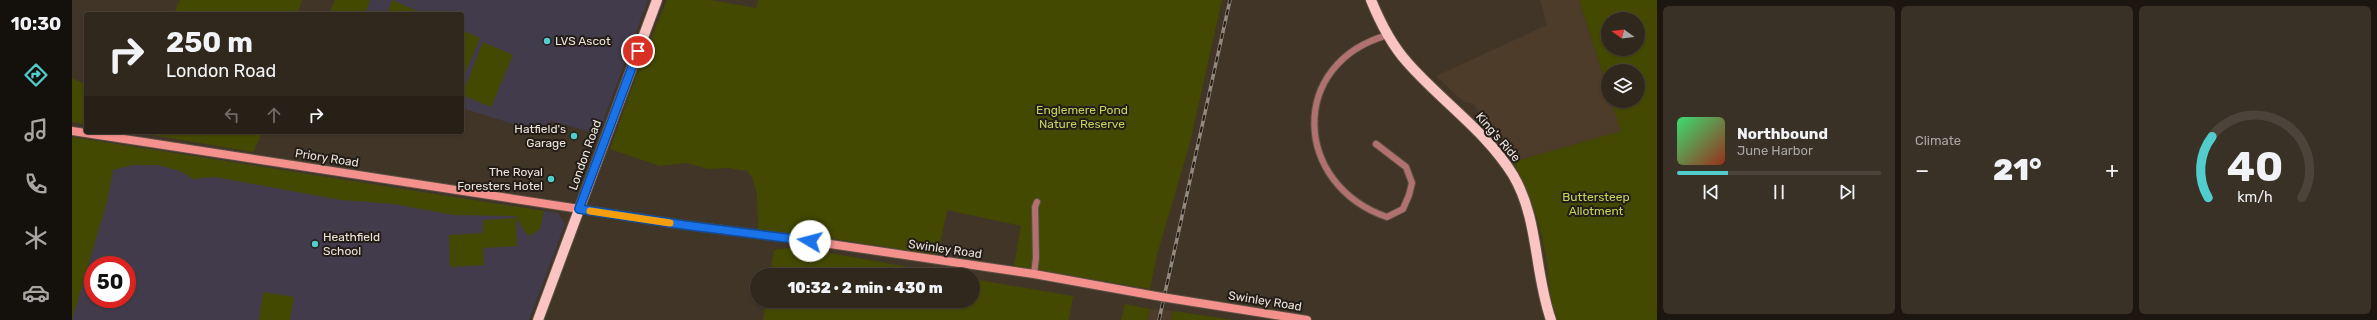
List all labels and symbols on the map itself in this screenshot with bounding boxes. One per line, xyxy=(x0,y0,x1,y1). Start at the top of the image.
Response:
north arrow xyxy=(1601,12,1645,56)
place label: LVS Ascot xyxy=(555,34,611,48)
pin xyxy=(621,34,655,68)
marker: LVS Ascot xyxy=(542,36,552,46)
park label: Englemere Pond Nature Reserve xyxy=(1036,103,1128,131)
street label: King's Ride xyxy=(1473,110,1523,165)
street label: London Road xyxy=(566,118,604,192)
place label: Hatfield's Garage xyxy=(514,122,566,150)
marker: Hatfield's Garage xyxy=(569,131,579,141)
street label: Priory Road xyxy=(294,146,360,170)
place label: The Royal Foresters Hotel xyxy=(457,165,543,193)
marker: The Royal Foresters Hotel xyxy=(546,174,556,184)
park label: Buttersteep Allotment xyxy=(1562,190,1630,218)
position arrow xyxy=(789,220,831,262)
place label: Heathfield School xyxy=(323,230,380,258)
street label: Swinley Road xyxy=(907,237,983,261)
marker: Heathfield School xyxy=(310,239,320,249)
speed limit sign: 50 xyxy=(84,256,136,308)
street label: Swinley Road xyxy=(1227,288,1303,314)

